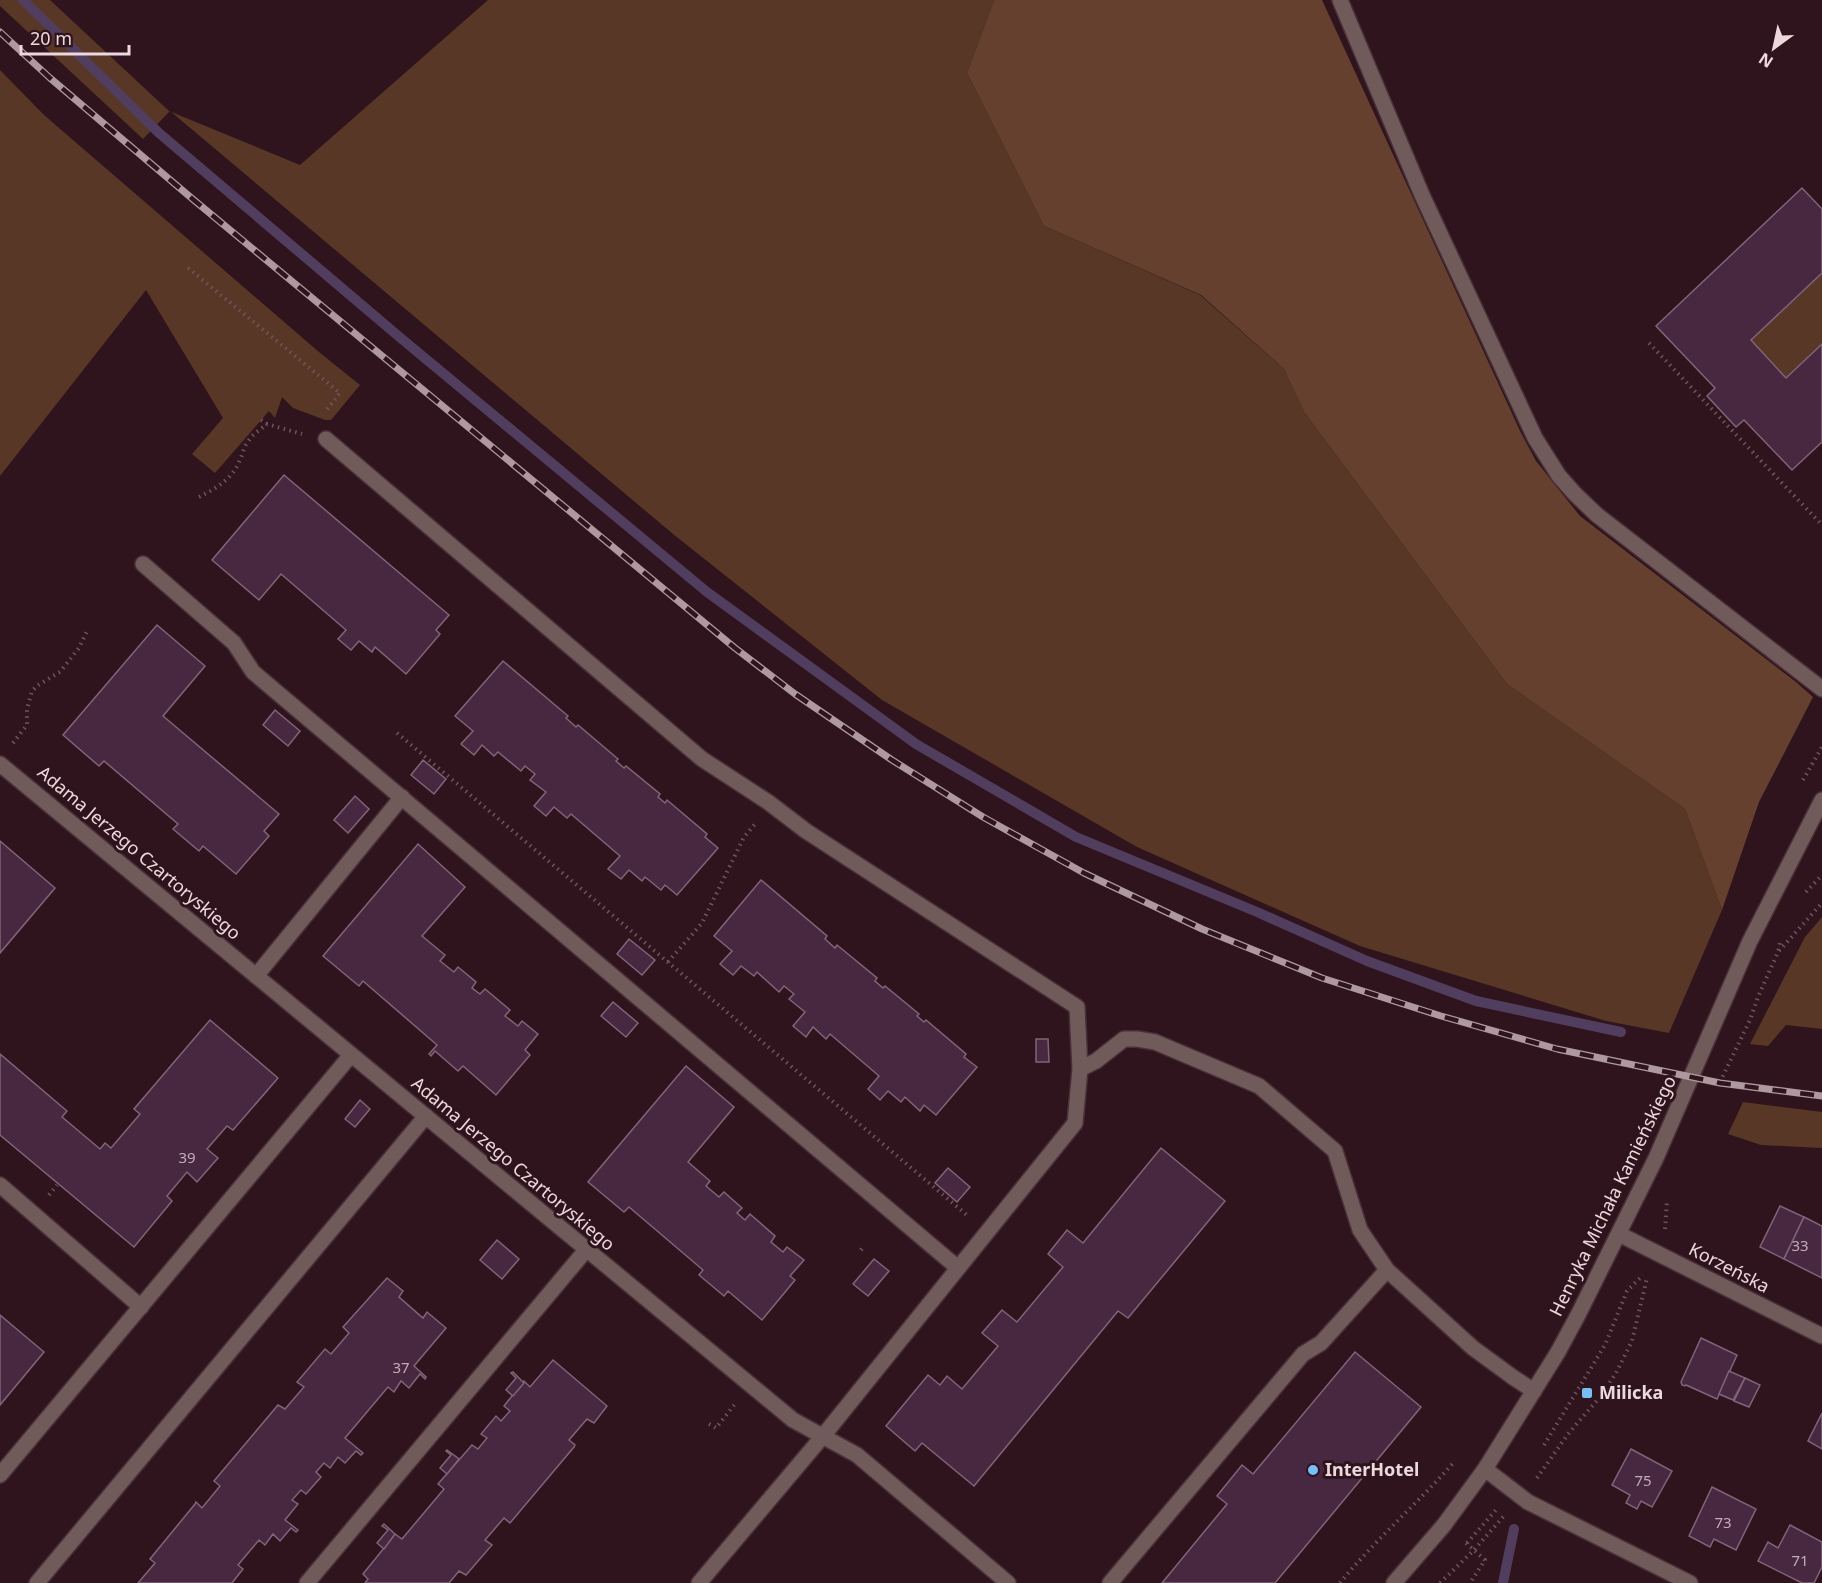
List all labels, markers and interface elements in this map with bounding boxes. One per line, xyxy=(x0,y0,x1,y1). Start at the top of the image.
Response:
scale bar xyxy=(21,18,129,56)
north arrow xyxy=(1744,18,1804,78)
text: 20 m xyxy=(30,26,72,50)
text: N xyxy=(1754,48,1777,73)
street label: Adama Jerzego Czartoryskiego xyxy=(33,760,246,944)
street label: Adama Jerzego Czartoryskiego xyxy=(407,1071,620,1255)
street label: Henryka Michała Kamieńskiego xyxy=(1543,1071,1681,1320)
house number: 39 xyxy=(178,1147,196,1167)
house number: 33 xyxy=(1791,1235,1809,1255)
street label: Korzeńska xyxy=(1685,1237,1774,1298)
house number: 37 xyxy=(392,1357,410,1377)
place label: Milicka xyxy=(1599,1380,1663,1404)
marker: Milicka xyxy=(1580,1386,1594,1400)
place label: InterHotel xyxy=(1325,1457,1419,1481)
marker: InterHotel xyxy=(1306,1463,1320,1477)
house number: 75 xyxy=(1634,1470,1652,1490)
house number: 73 xyxy=(1714,1512,1732,1532)
house number: 71 xyxy=(1791,1550,1809,1570)

